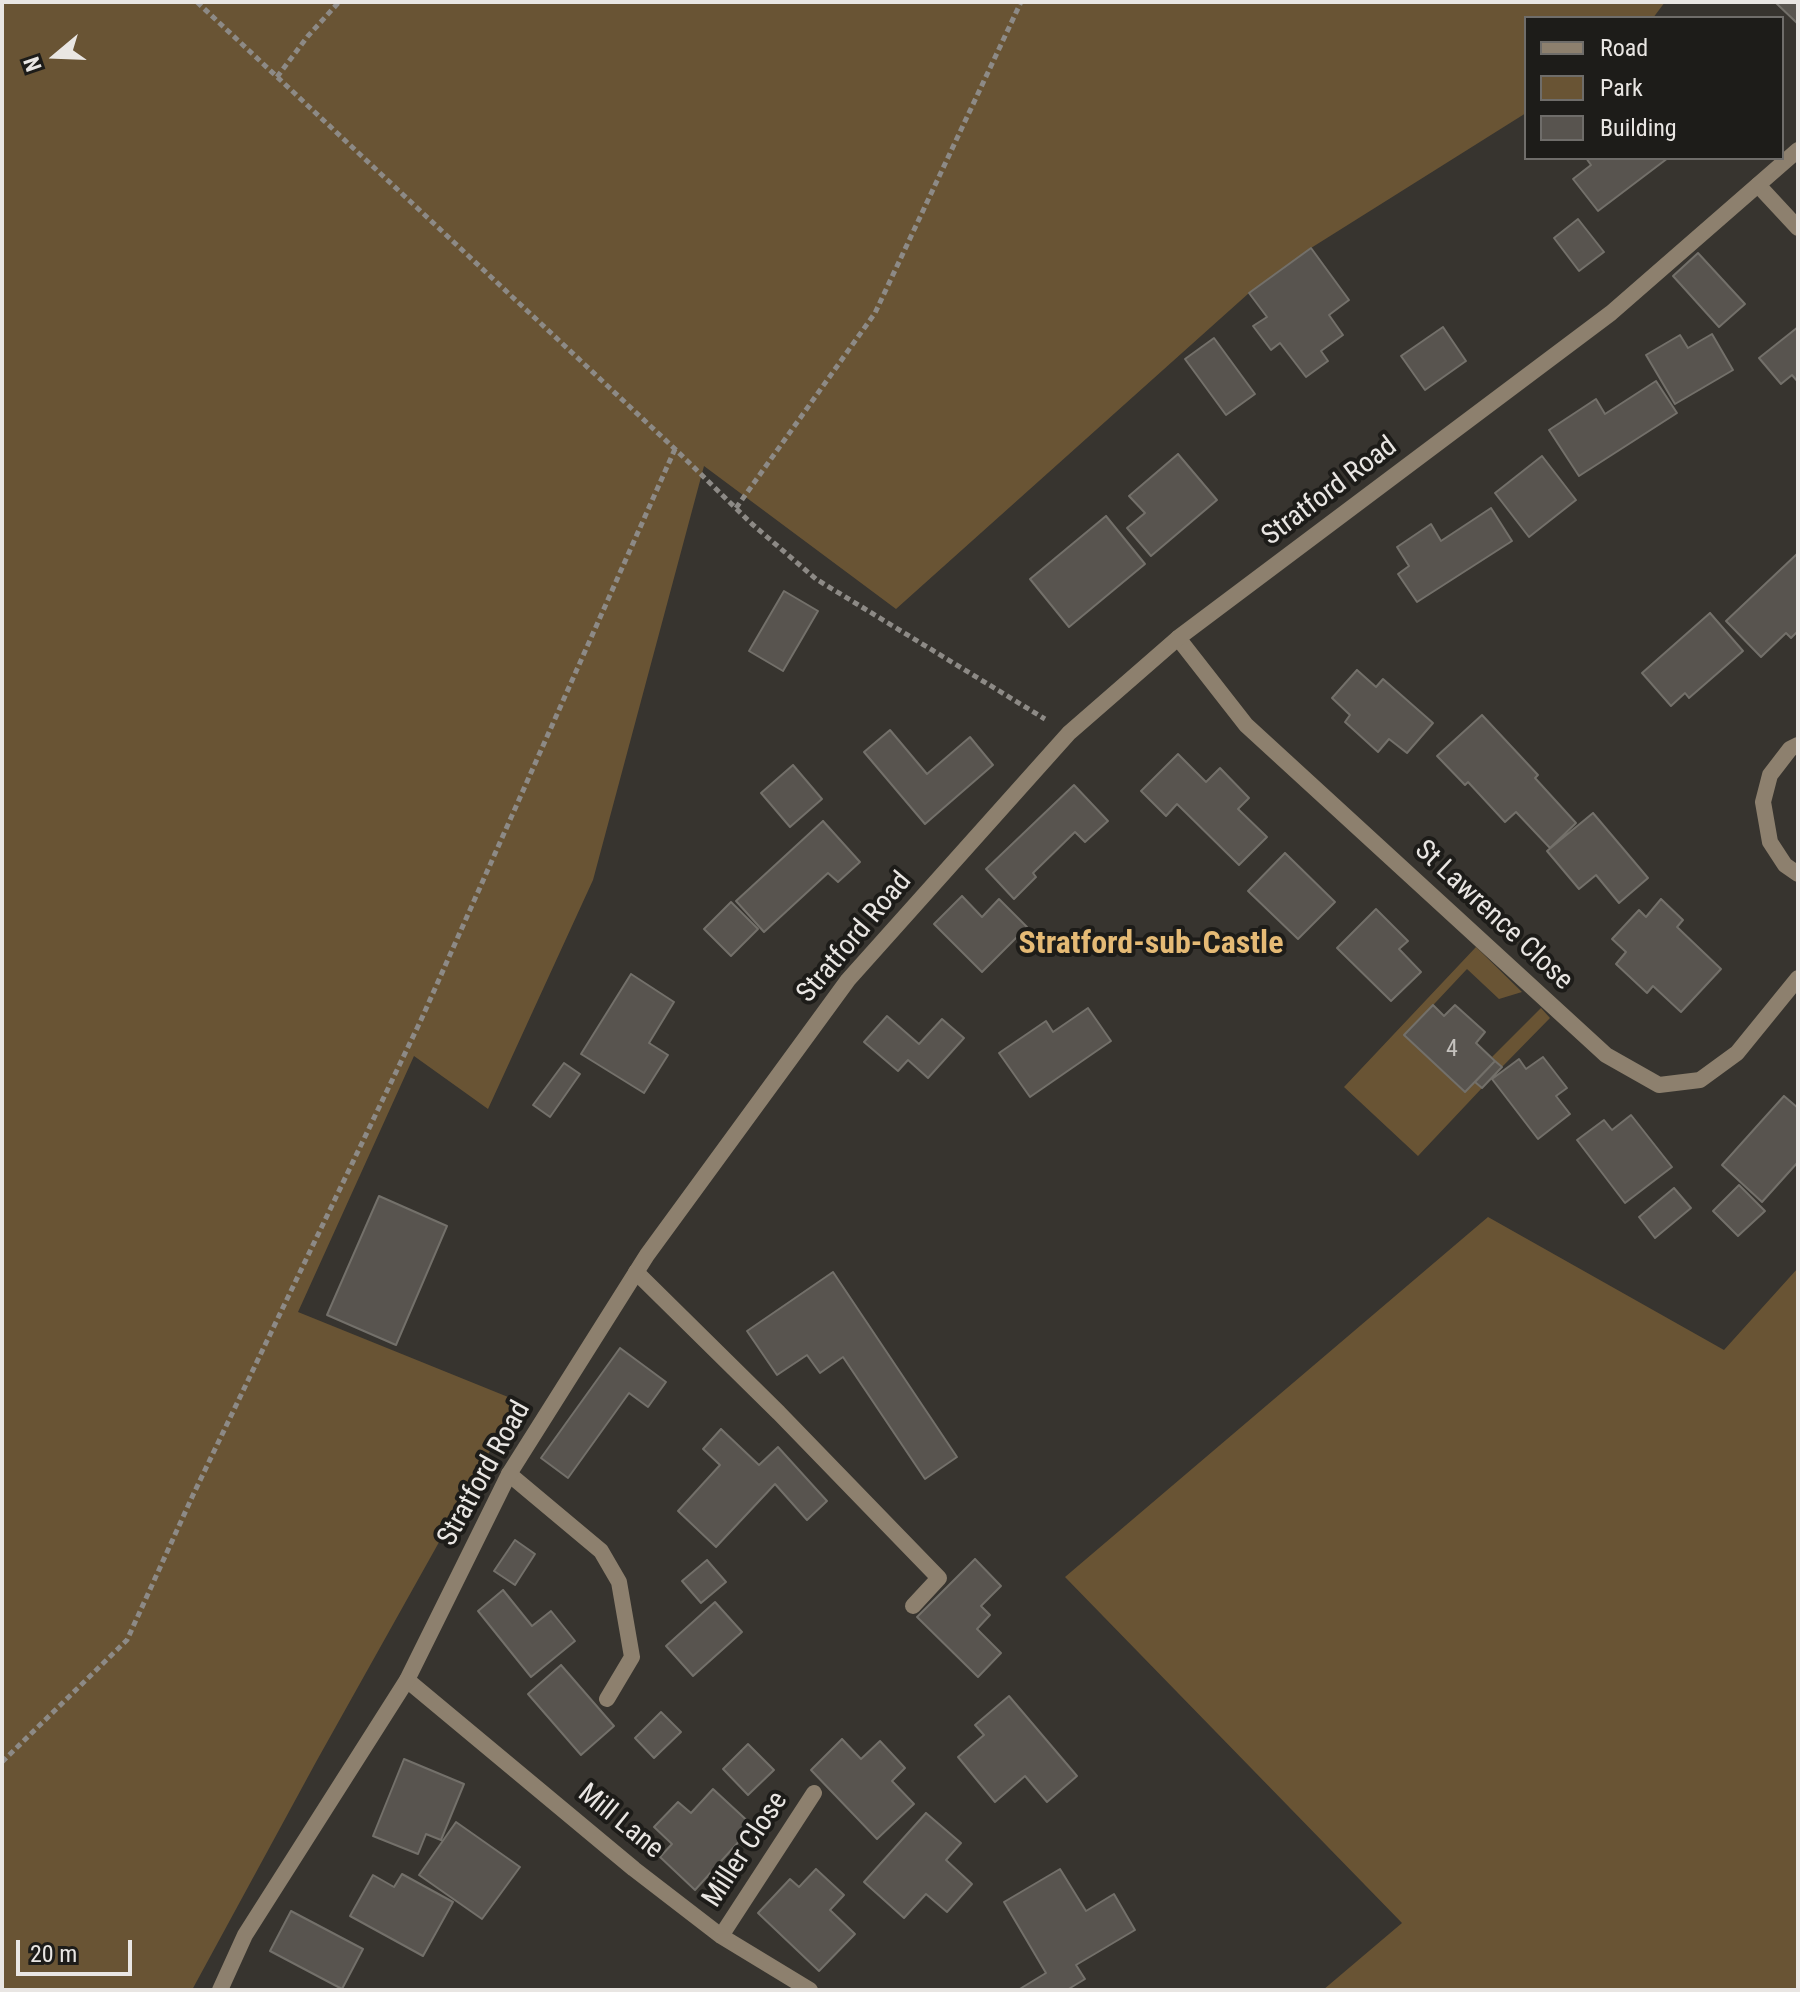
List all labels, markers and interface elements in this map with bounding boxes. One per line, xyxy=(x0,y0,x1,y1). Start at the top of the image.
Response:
north arrow xyxy=(16,16,96,96)
legend xyxy=(1524,16,1784,160)
text: Road xyxy=(1600,34,1648,62)
text: N xyxy=(19,54,47,74)
text: Park xyxy=(1600,74,1643,102)
text: Building xyxy=(1600,114,1677,142)
street label: Stratford Road xyxy=(1256,430,1404,554)
street label: St Lawrence Close xyxy=(1407,834,1579,998)
street label: Stratford Road xyxy=(791,866,919,1010)
district label: Stratford-sub-Castle xyxy=(1019,926,1283,964)
house number: 4 xyxy=(1446,1036,1458,1064)
street label: Stratford Road xyxy=(431,1396,539,1552)
street label: Mill Lane xyxy=(570,1777,670,1867)
street label: Miller Close xyxy=(696,1786,796,1914)
scale bar xyxy=(20,1924,136,1974)
text: 20 m xyxy=(30,1940,77,1968)

